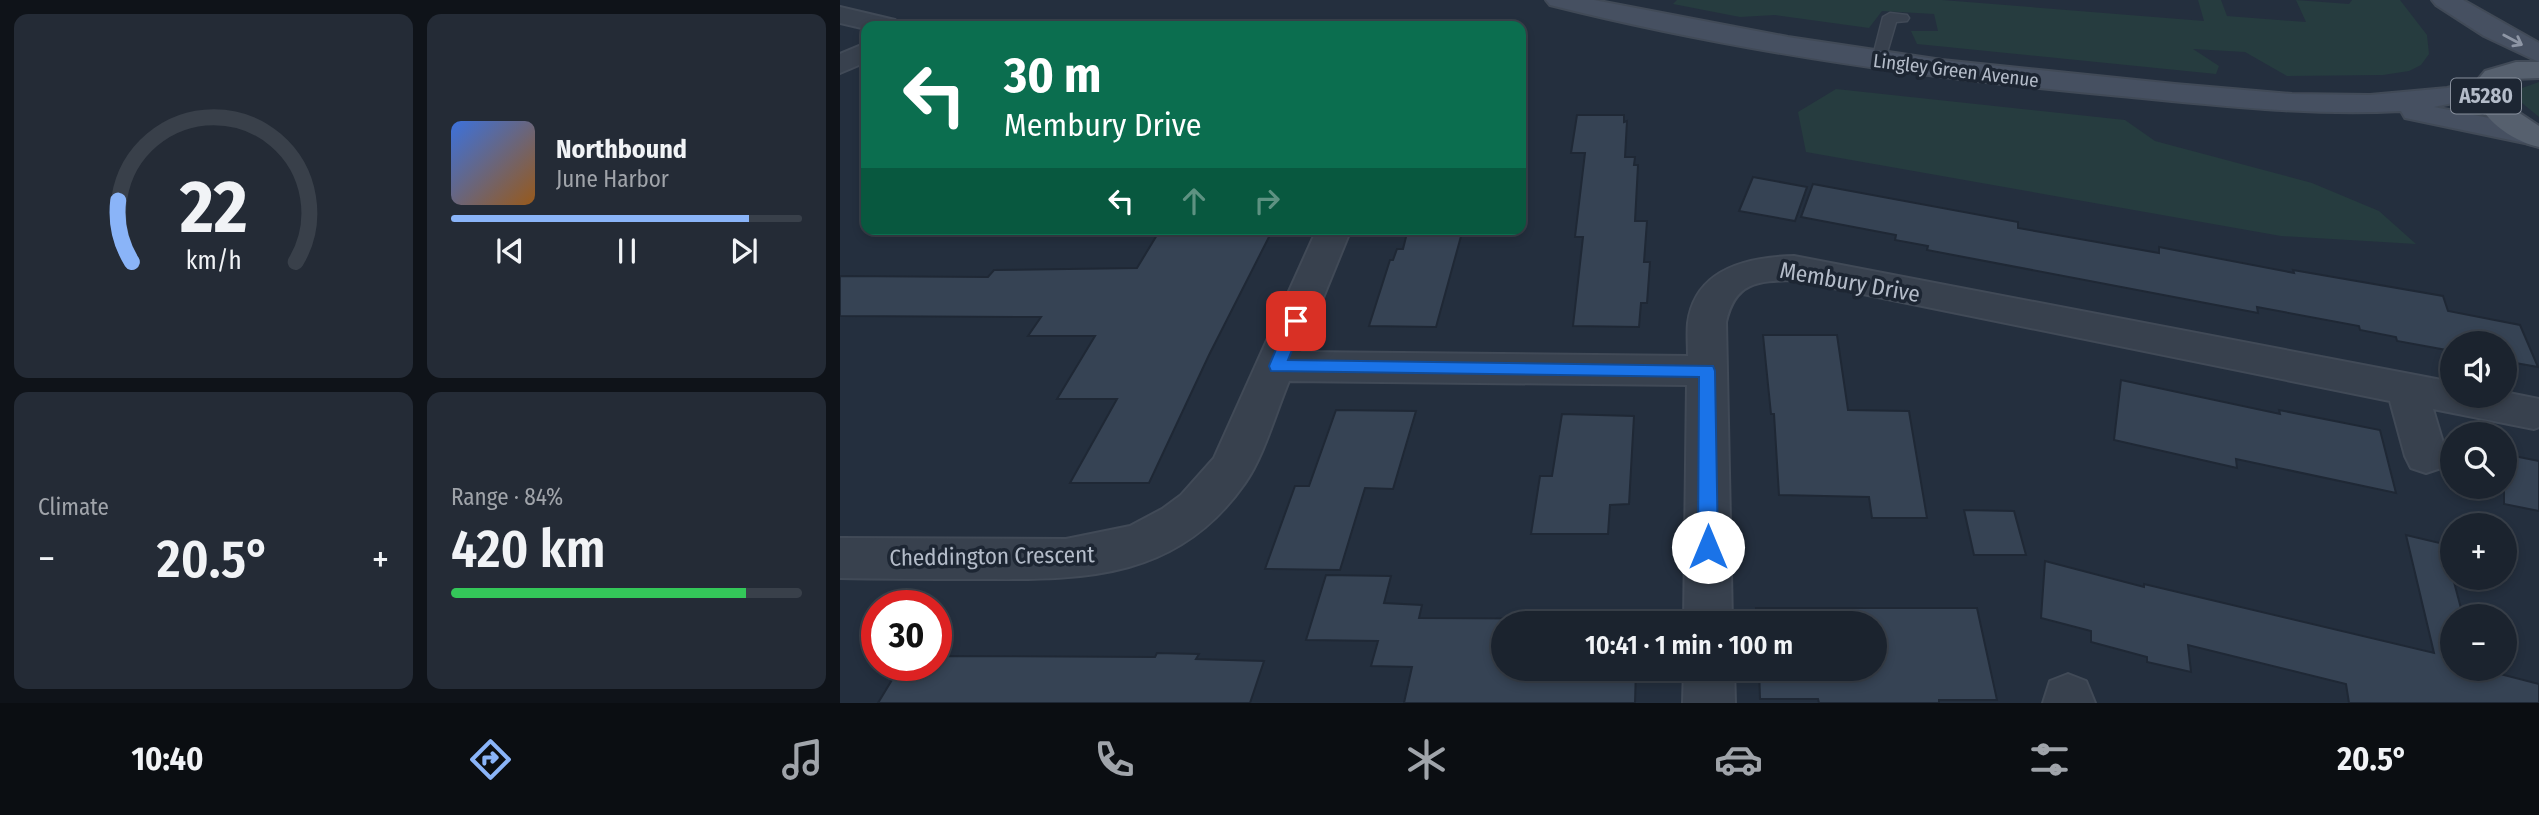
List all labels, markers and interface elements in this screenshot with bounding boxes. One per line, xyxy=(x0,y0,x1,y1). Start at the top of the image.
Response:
one-way arrow xyxy=(2502,34,2523,48)
text: 30 m xyxy=(1004,46,1102,105)
icon: left xyxy=(889,49,980,140)
street label: Lingley Green Avenue xyxy=(1872,49,2040,92)
road number: A5280 xyxy=(2451,78,2521,114)
text: Membury Drive xyxy=(1004,106,1202,144)
text: Northbound xyxy=(556,134,687,165)
text: 22 xyxy=(179,164,247,251)
text: June Harbor xyxy=(556,165,669,193)
icon: left xyxy=(1102,182,1140,220)
icon: ahead xyxy=(1175,182,1213,220)
icon: right xyxy=(1248,182,1286,220)
icon: previous xyxy=(491,232,529,270)
icon: pause xyxy=(608,232,646,270)
icon: next xyxy=(725,232,763,270)
text: km/h xyxy=(186,246,241,276)
street label: Membury Drive xyxy=(1778,256,1922,308)
pin xyxy=(1266,291,1326,351)
icon: arrive xyxy=(1277,302,1315,340)
map controls xyxy=(2440,331,2517,681)
button: sound xyxy=(2440,331,2517,408)
button: search xyxy=(2440,422,2517,499)
text: Range · 84% xyxy=(451,483,563,511)
text: Climate xyxy=(38,493,109,521)
position arrow xyxy=(1671,510,1745,584)
button: + xyxy=(2440,513,2517,590)
text: 420 km xyxy=(451,518,606,581)
text: 20.5° xyxy=(157,528,270,591)
text: − xyxy=(38,536,55,582)
text: + xyxy=(372,536,389,582)
street label: Cheddington Crescent xyxy=(889,540,1095,572)
speed limit sign: 30 xyxy=(861,590,952,681)
button: − xyxy=(2440,604,2517,681)
text: 10:41 · 1 min · 100 m xyxy=(1585,630,1793,661)
icon: directions xyxy=(466,735,515,784)
icon: music xyxy=(778,735,827,784)
icon: phone xyxy=(1090,735,1139,784)
icon: climate xyxy=(1402,735,1451,784)
icon: car xyxy=(1714,735,1763,784)
icon: filters xyxy=(2025,735,2074,784)
text: 10:40 xyxy=(131,740,204,778)
text: 20.5° xyxy=(2337,740,2408,778)

